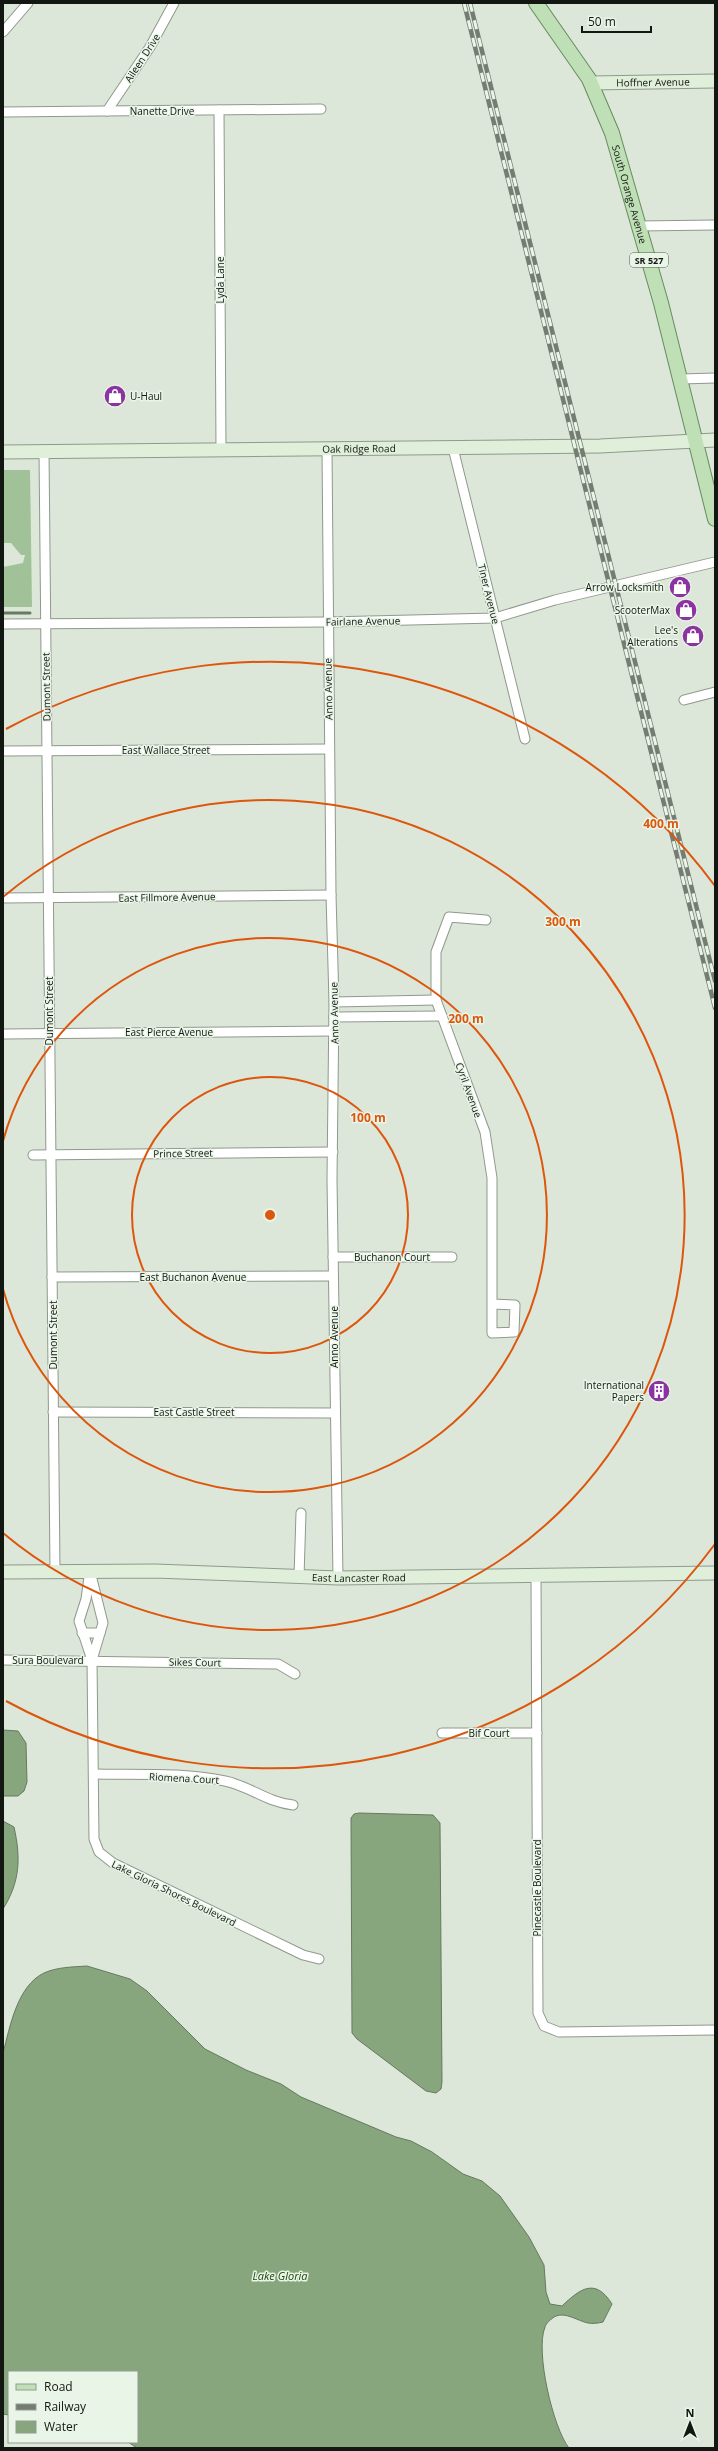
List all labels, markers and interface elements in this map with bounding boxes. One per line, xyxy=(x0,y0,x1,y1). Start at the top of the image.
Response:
scale bar xyxy=(582,8,651,34)
text: 50 m xyxy=(588,13,616,30)
street label: Aileen Drive xyxy=(121,30,163,85)
street label: Hoffner Avenue xyxy=(616,74,690,90)
street label: Nanette Drive xyxy=(130,104,195,118)
street label: South Orange Avenue xyxy=(609,143,651,246)
road number: SR 527 xyxy=(630,253,668,267)
street label: Lyda Lane xyxy=(213,256,227,304)
shop icon: U-Haul xyxy=(102,383,128,409)
place label: U-Haul xyxy=(130,389,162,403)
street label: Oak Ridge Road xyxy=(322,441,396,456)
street label: Tiner Avenue xyxy=(475,563,503,626)
shop icon: Arrow Locksmith xyxy=(667,574,693,600)
place label: Arrow Locksmith xyxy=(586,580,664,594)
shop icon: ScooterMax xyxy=(673,597,699,623)
place label: ScooterMax xyxy=(615,603,671,617)
street label: Fairlane Avenue xyxy=(326,613,401,629)
place label: Lee's Alterations xyxy=(627,623,678,649)
shop icon: Lee's Alterations xyxy=(680,623,706,649)
street label: Dumont Street xyxy=(38,652,54,722)
street label: Anno Avenue xyxy=(320,657,336,720)
street label: East Wallace Street xyxy=(122,743,211,757)
text: 400 m xyxy=(643,815,679,832)
street label: East Fillmore Avenue xyxy=(118,889,216,905)
text: 300 m xyxy=(545,913,581,930)
street label: Dumont Street xyxy=(42,976,56,1045)
street label: Anno Avenue xyxy=(326,981,342,1044)
text: 200 m xyxy=(448,1010,484,1027)
street label: East Pierce Avenue xyxy=(125,1025,213,1039)
street label: Cyril Avenue xyxy=(453,1060,486,1120)
text: 100 m xyxy=(350,1109,386,1126)
street label: Prince Street xyxy=(153,1145,213,1161)
centre of rings xyxy=(263,1208,277,1222)
street label: Buchanon Court xyxy=(354,1250,430,1264)
street label: East Buchanon Avenue xyxy=(140,1270,247,1284)
street label: Dumont Street xyxy=(46,1300,60,1369)
street label: Anno Avenue xyxy=(327,1306,341,1368)
place label: International Papers xyxy=(584,1378,644,1404)
building icon: International Papers xyxy=(646,1378,672,1404)
street label: East Castle Street xyxy=(154,1405,235,1419)
street label: East Lancaster Road xyxy=(312,1570,406,1585)
street label: Sura Boulevard xyxy=(12,1653,84,1667)
street label: Sikes Court xyxy=(169,1655,222,1669)
street label: Bif Court xyxy=(468,1726,510,1740)
street label: Riomena Court xyxy=(149,1769,220,1787)
street label: Pinecastle Boulevard xyxy=(530,1839,544,1937)
street label: Lake Gloria Shores Boulevard xyxy=(109,1857,239,1929)
water label: Lake Gloria xyxy=(253,2268,308,2283)
legend xyxy=(8,2371,138,2443)
text: Road xyxy=(44,2378,73,2395)
text: Railway xyxy=(44,2398,87,2415)
north arrow xyxy=(670,2403,710,2443)
text: N xyxy=(686,2405,694,2420)
text: Water xyxy=(44,2418,78,2435)

